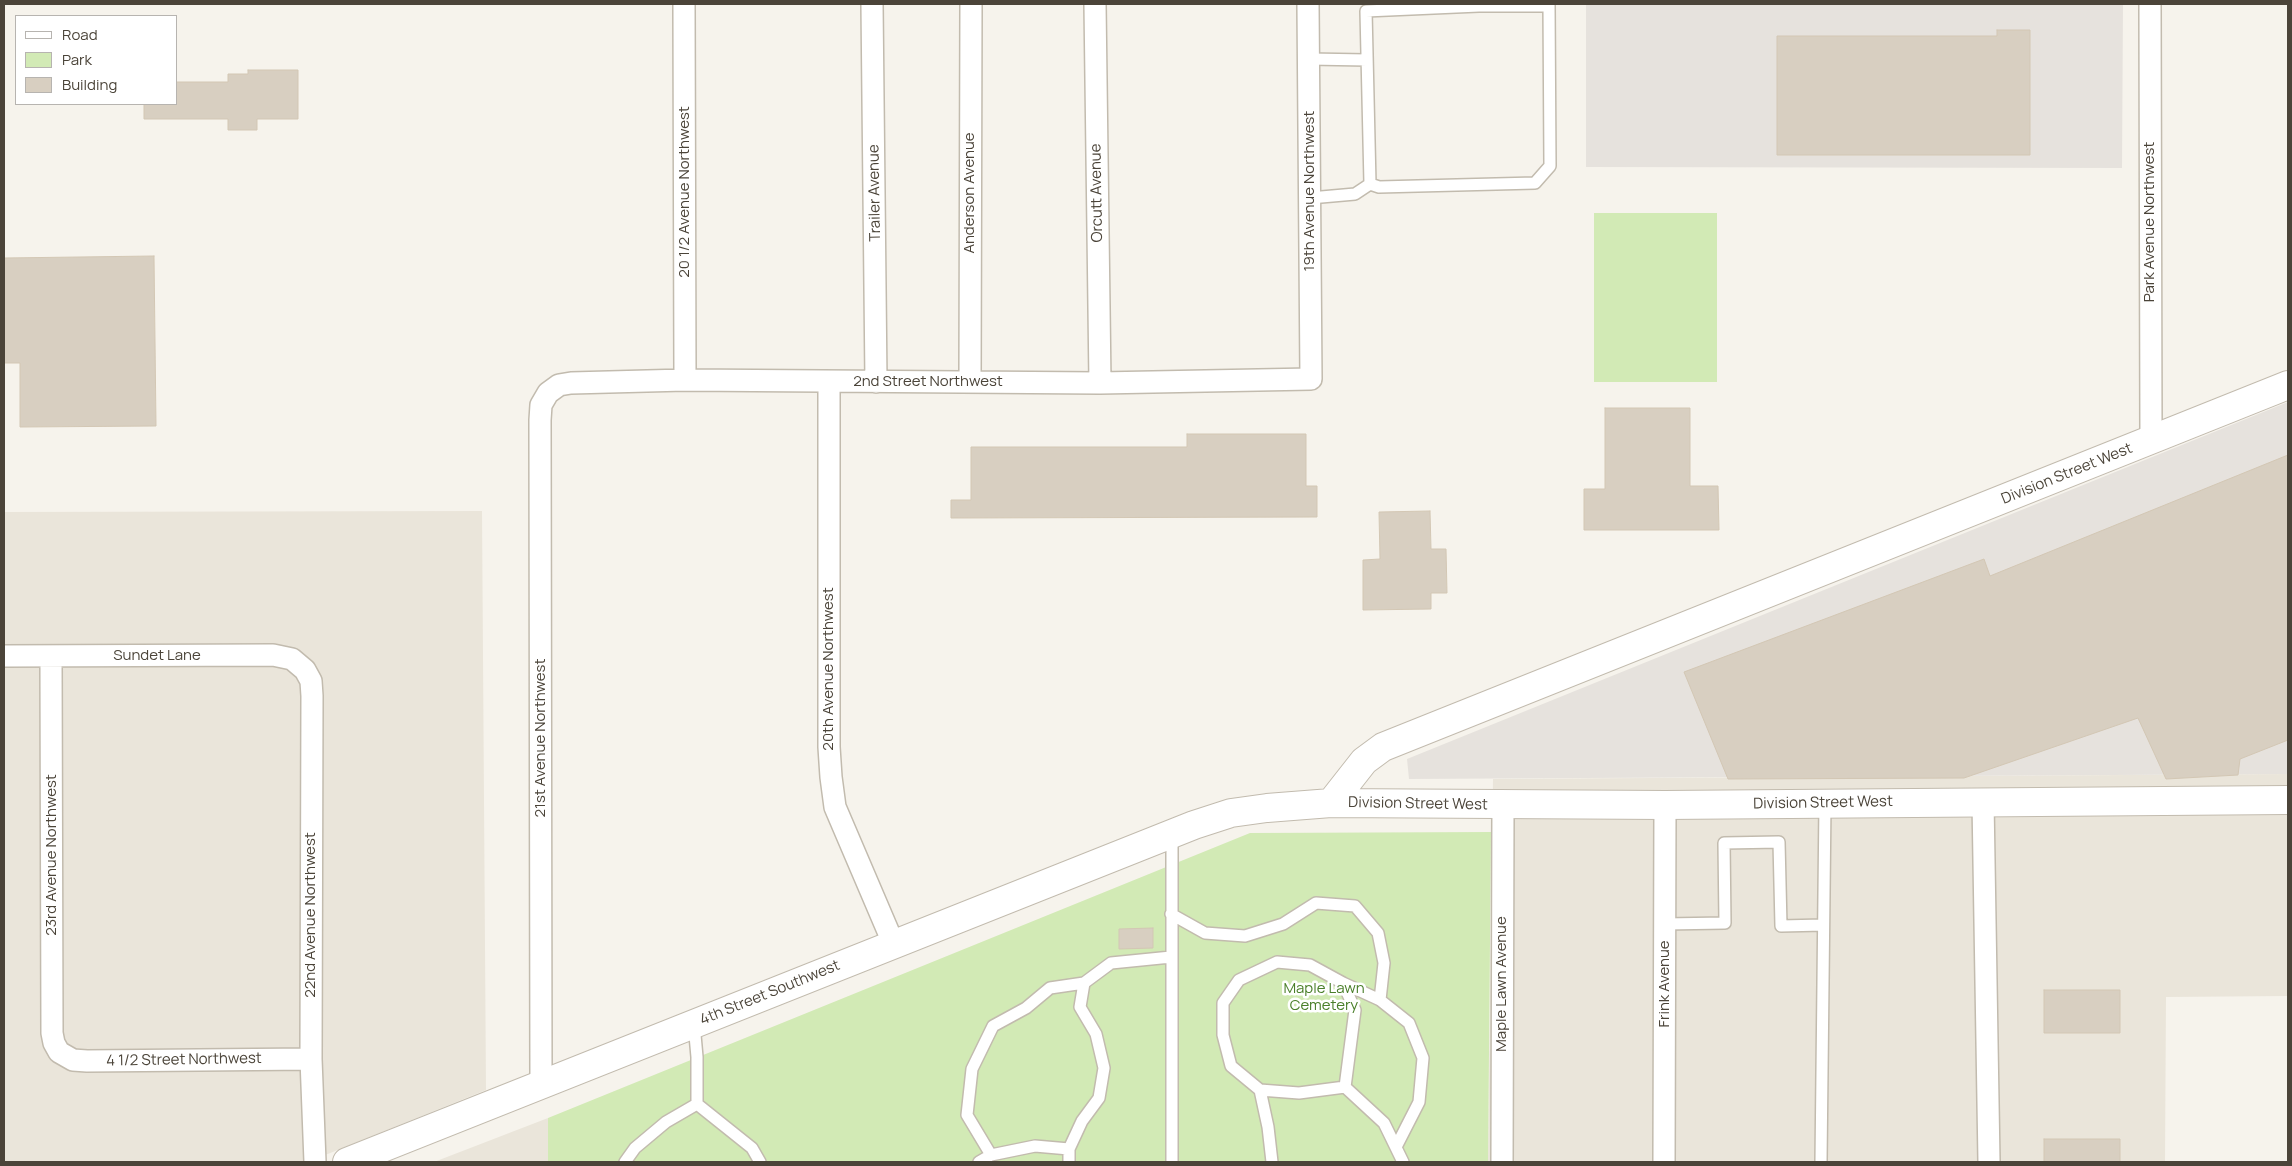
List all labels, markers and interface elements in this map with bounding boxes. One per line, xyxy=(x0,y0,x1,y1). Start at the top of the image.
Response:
legend xyxy=(15,15,178,105)
text: Road xyxy=(62,24,98,45)
text: Park xyxy=(62,49,92,70)
text: Building xyxy=(62,74,117,95)
street label: 20 1/2 Avenue Northwest xyxy=(676,106,694,278)
street label: 19th Avenue Northwest xyxy=(1301,111,1319,271)
street label: Anderson Avenue xyxy=(961,132,979,254)
street label: Park Avenue Northwest xyxy=(2141,142,2159,302)
street label: Orcutt Avenue xyxy=(1087,143,1107,243)
street label: Trailer Avenue xyxy=(865,144,885,242)
street label: 2nd Street Northwest xyxy=(853,373,1003,391)
street label: Division Street West xyxy=(1999,439,2135,509)
street label: 20th Avenue Northwest xyxy=(820,587,838,751)
street label: Sundet Lane xyxy=(113,647,201,665)
street label: 21st Avenue Northwest xyxy=(532,659,550,817)
street label: 23rd Avenue Northwest xyxy=(43,774,61,936)
street label: Division Street West xyxy=(1753,793,1893,813)
street label: Division Street West xyxy=(1348,794,1488,814)
street label: 22nd Avenue Northwest xyxy=(302,832,320,998)
street label: Maple Lawn Avenue xyxy=(1493,916,1511,1052)
street label: Frink Avenue xyxy=(1656,940,1674,1028)
street label: 4th Street Southwest xyxy=(697,957,843,1029)
park label: Maple Lawn Cemetery xyxy=(1283,980,1365,1015)
street label: 4 1/2 Street Northwest xyxy=(106,1050,262,1070)

